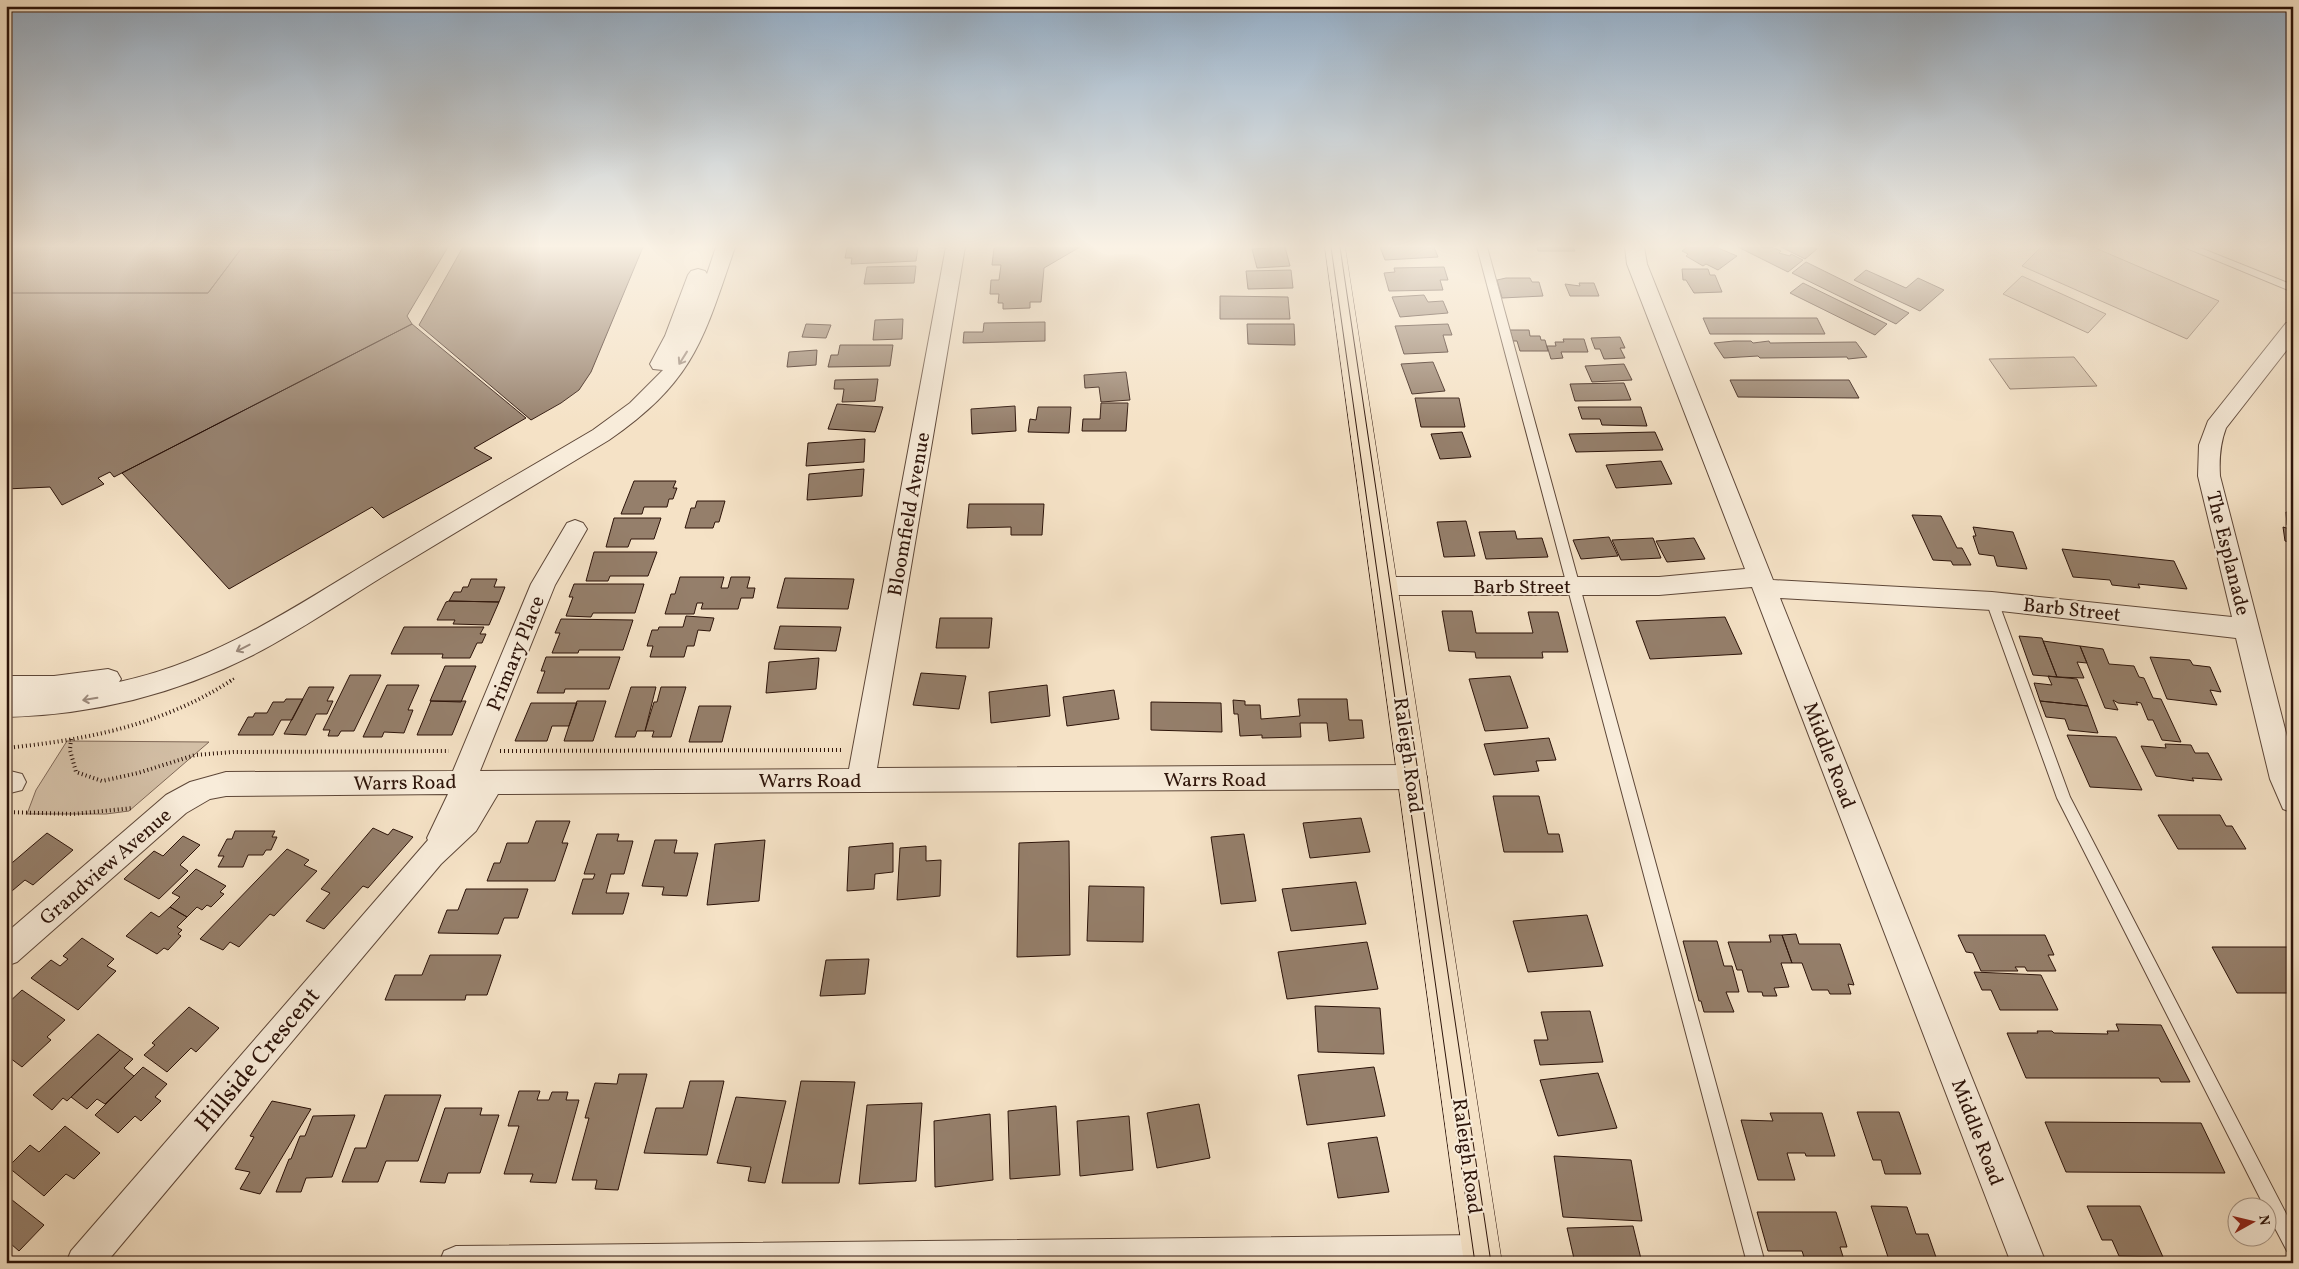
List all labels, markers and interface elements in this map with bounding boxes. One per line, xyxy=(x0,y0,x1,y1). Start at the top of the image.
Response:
one-way arrow xyxy=(677,350,687,364)
street label: Bloomfield Avenue xyxy=(882,430,938,599)
street label: The Esplanade xyxy=(2198,488,2256,619)
street label: Barb Street xyxy=(1473,574,1571,602)
street label: Primary Place xyxy=(481,592,553,716)
street label: Barb Street xyxy=(2022,592,2122,630)
one-way arrow xyxy=(236,644,251,653)
one-way arrow xyxy=(82,694,98,704)
street label: Raleigh Road xyxy=(1385,696,1429,815)
street label: Middle Road xyxy=(1795,698,1861,813)
street label: Warrs Road xyxy=(1163,767,1267,795)
street label: Warrs Road xyxy=(758,768,862,796)
street label: Warrs Road xyxy=(353,769,457,799)
street label: Grandview Avenue xyxy=(34,802,178,933)
street label: Hillside Crescent xyxy=(188,981,329,1140)
street label: Middle Road xyxy=(1943,1075,2009,1190)
street label: Raleigh Road xyxy=(1444,1097,1488,1216)
north arrow xyxy=(2226,1196,2276,1246)
text: N xyxy=(2253,1214,2274,1227)

